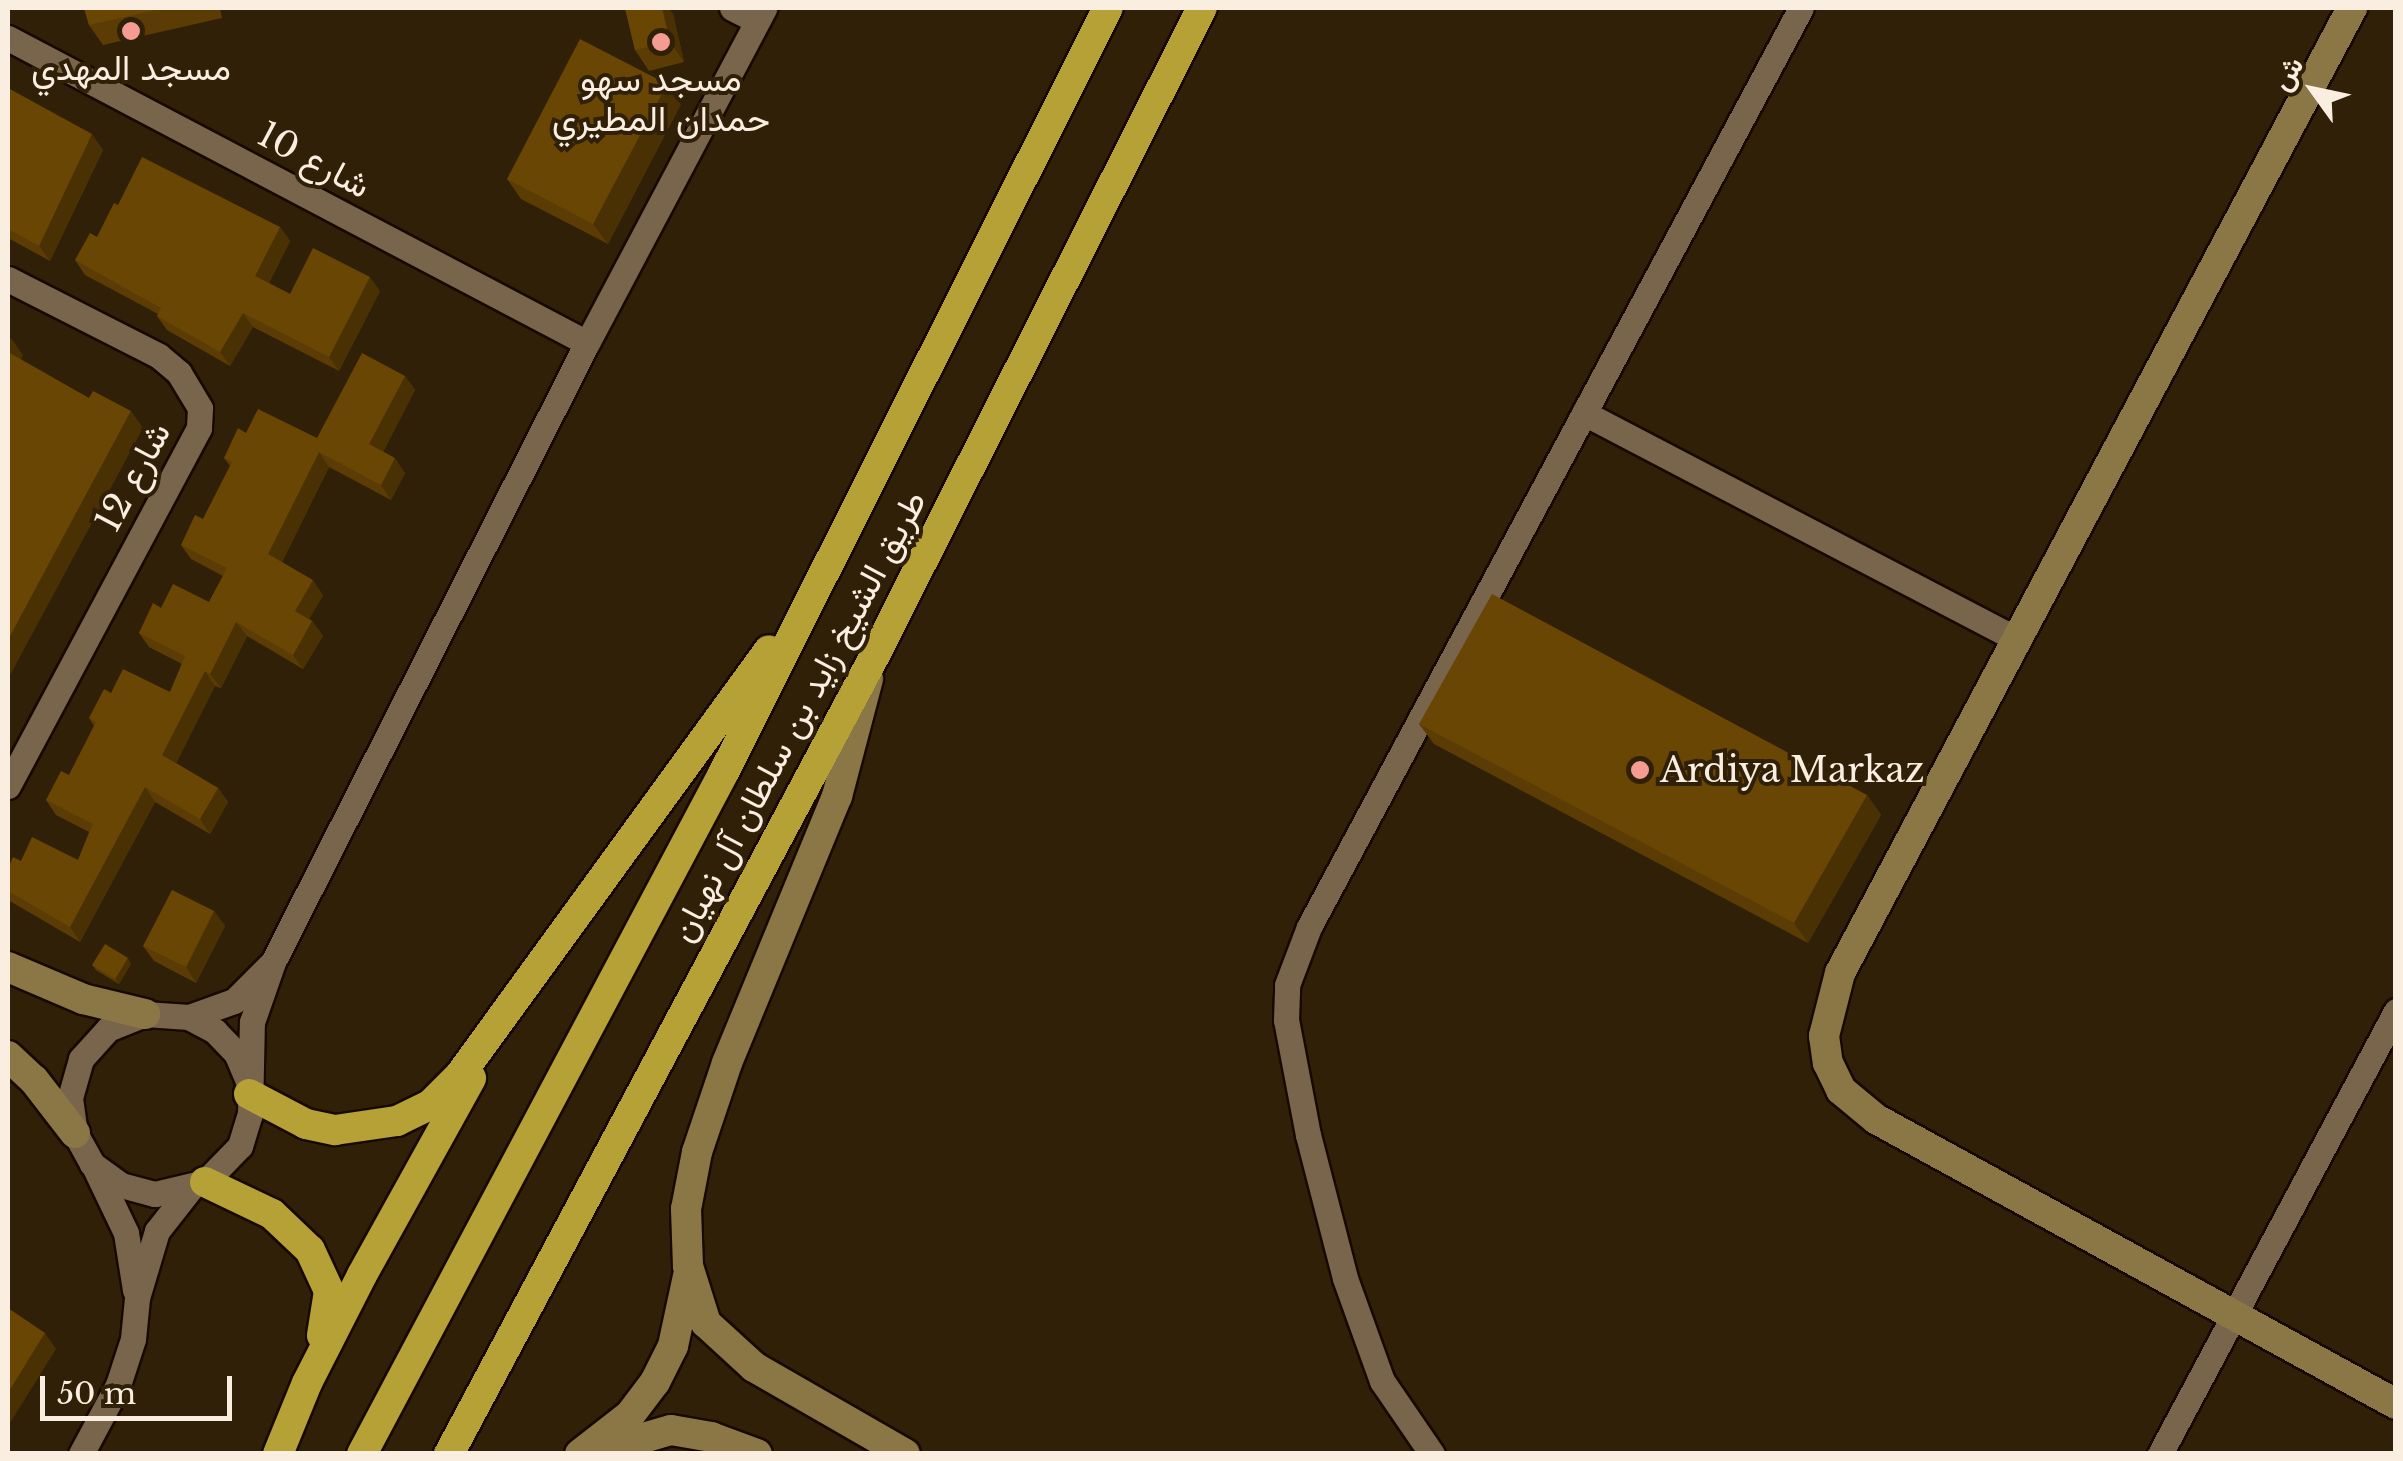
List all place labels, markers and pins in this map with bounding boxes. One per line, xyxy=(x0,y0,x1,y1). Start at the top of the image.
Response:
marker: مسجد المهدي xyxy=(120,20,142,42)
marker: مسجد سهو حمدان المطيري xyxy=(650,31,672,53)
place label: مسجد المهدي xyxy=(31,47,231,89)
place label: مسجد سهو حمدان المطيري xyxy=(552,58,770,140)
place label: Ardiya Markaz xyxy=(1660,749,1925,791)
marker: Ardiya Markaz xyxy=(1629,759,1651,781)

